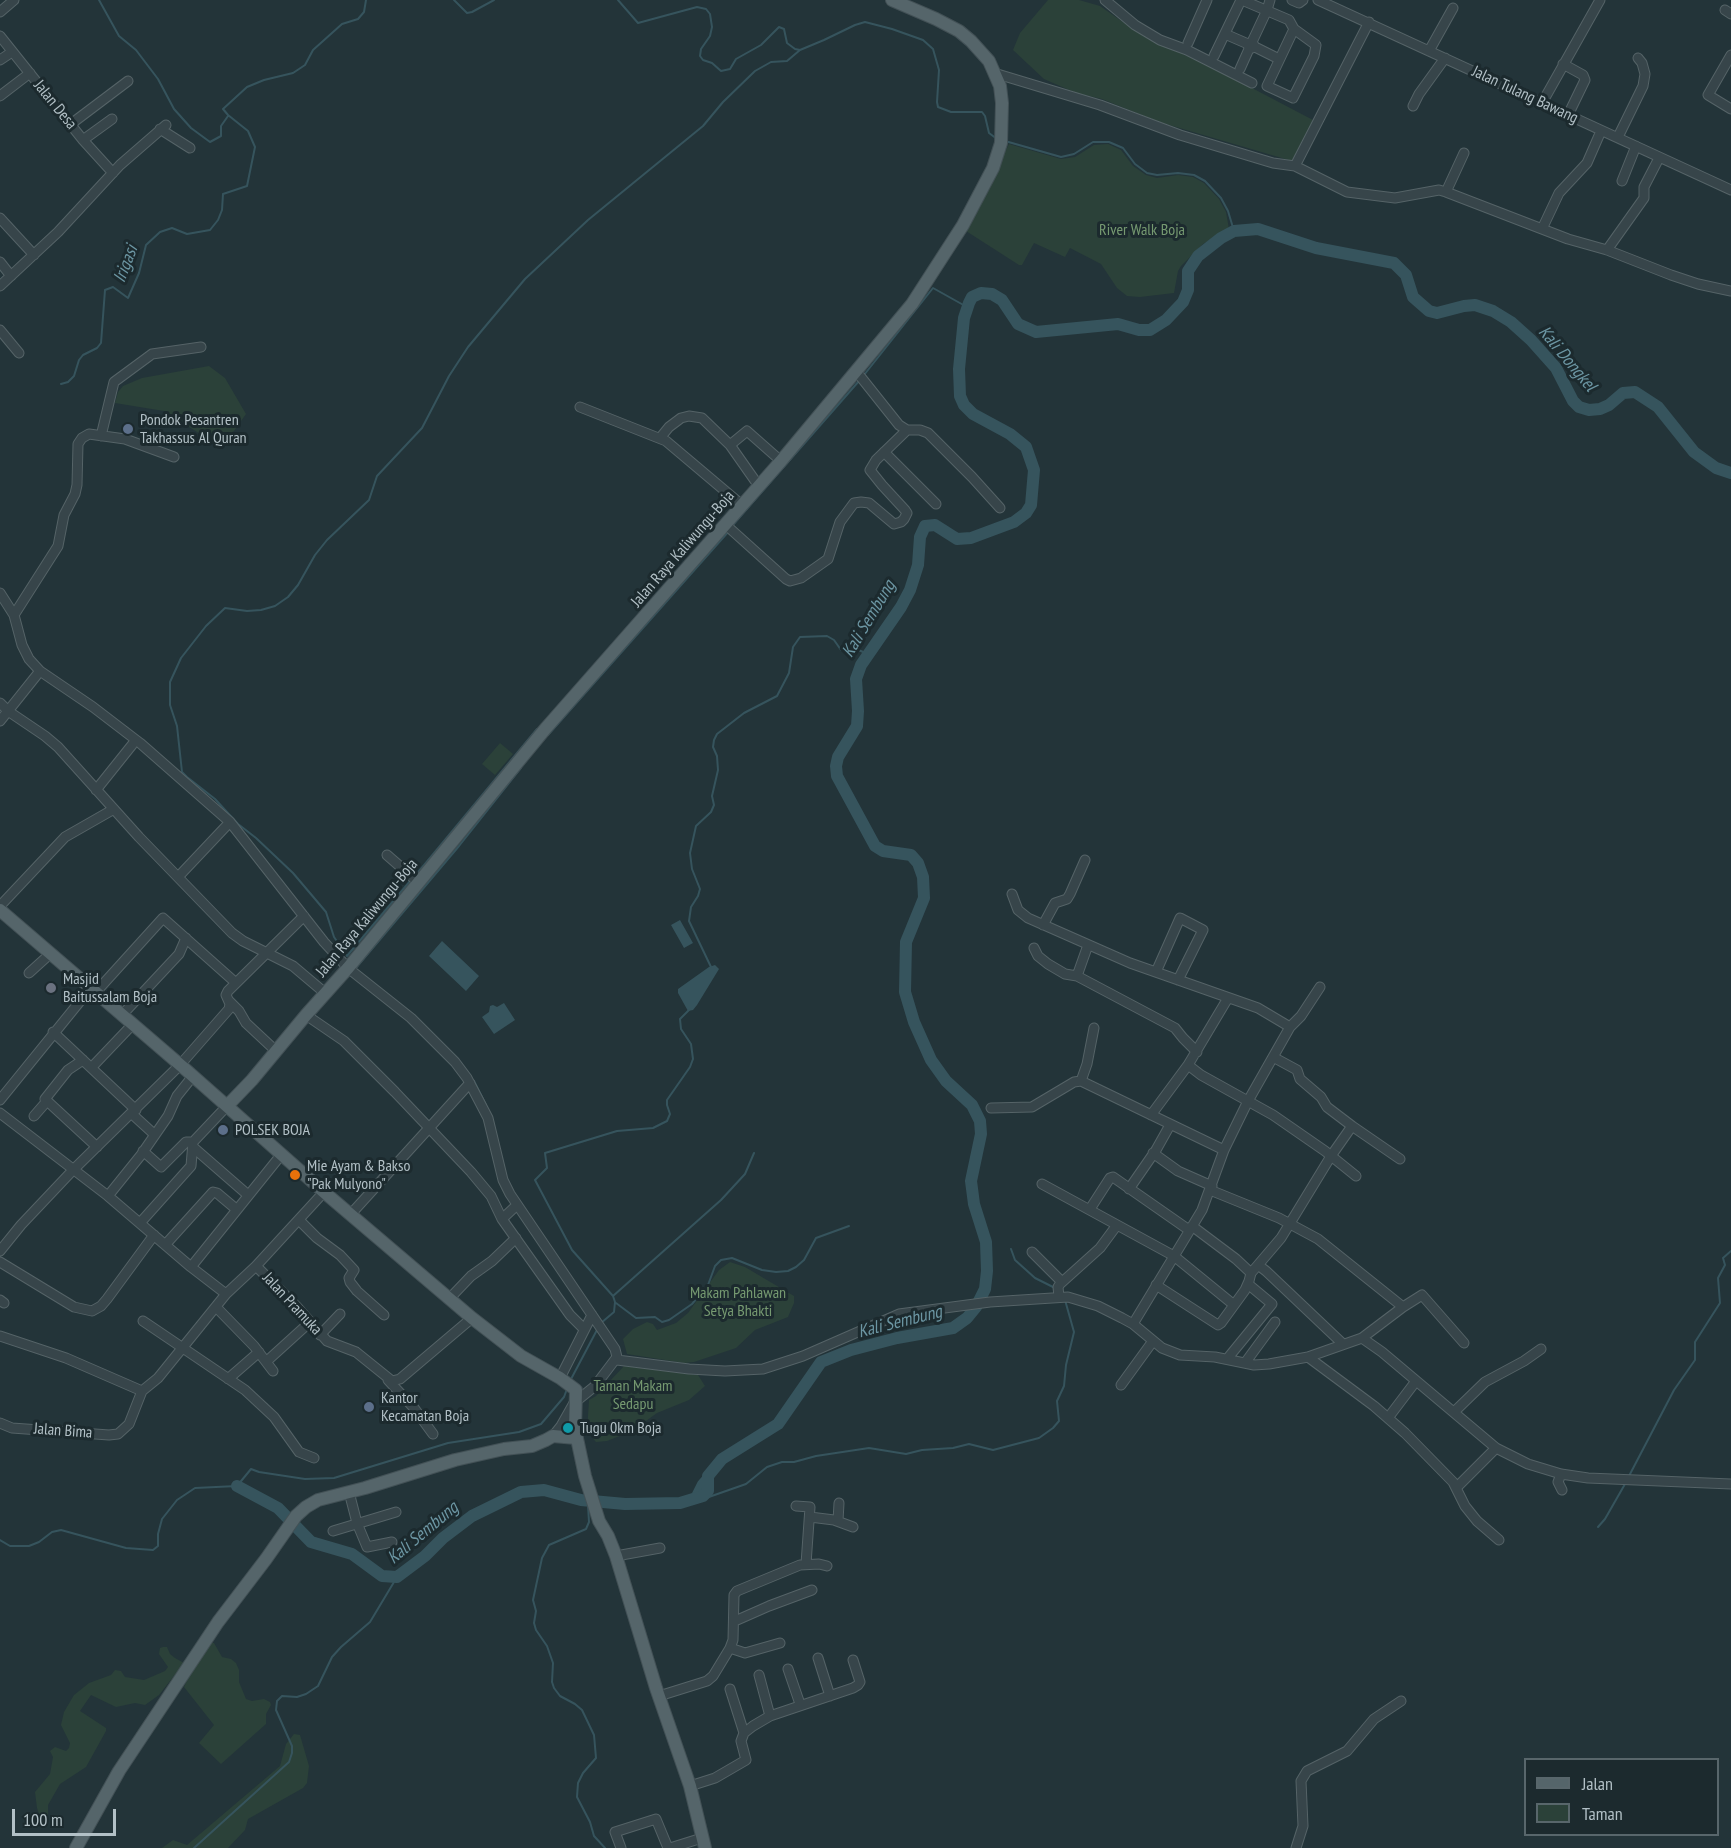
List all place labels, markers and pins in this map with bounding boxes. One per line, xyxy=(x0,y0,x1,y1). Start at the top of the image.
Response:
place label: Pondok Pesantren Takhassus Al Quran xyxy=(140,410,247,448)
marker: Pondok Pesantren Takhassus Al Quran xyxy=(121,422,135,436)
place label: Masjid Baitussalam Boja xyxy=(63,969,157,1007)
marker: Masjid Baitussalam Boja xyxy=(44,981,58,995)
place label: POLSEK BOJA xyxy=(235,1120,310,1140)
marker: POLSEK BOJA xyxy=(216,1123,230,1137)
place label: Mie Ayam & Bakso "Pak Mulyono" xyxy=(307,1156,410,1194)
marker: Mie Ayam & Bakso "Pak Mulyono" xyxy=(288,1168,302,1182)
place label: Kantor Kecamatan Boja xyxy=(381,1388,469,1426)
marker: Kantor Kecamatan Boja xyxy=(362,1400,376,1414)
place label: Tugu 0km Boja xyxy=(580,1418,661,1438)
marker: Tugu 0km Boja xyxy=(561,1421,575,1435)

